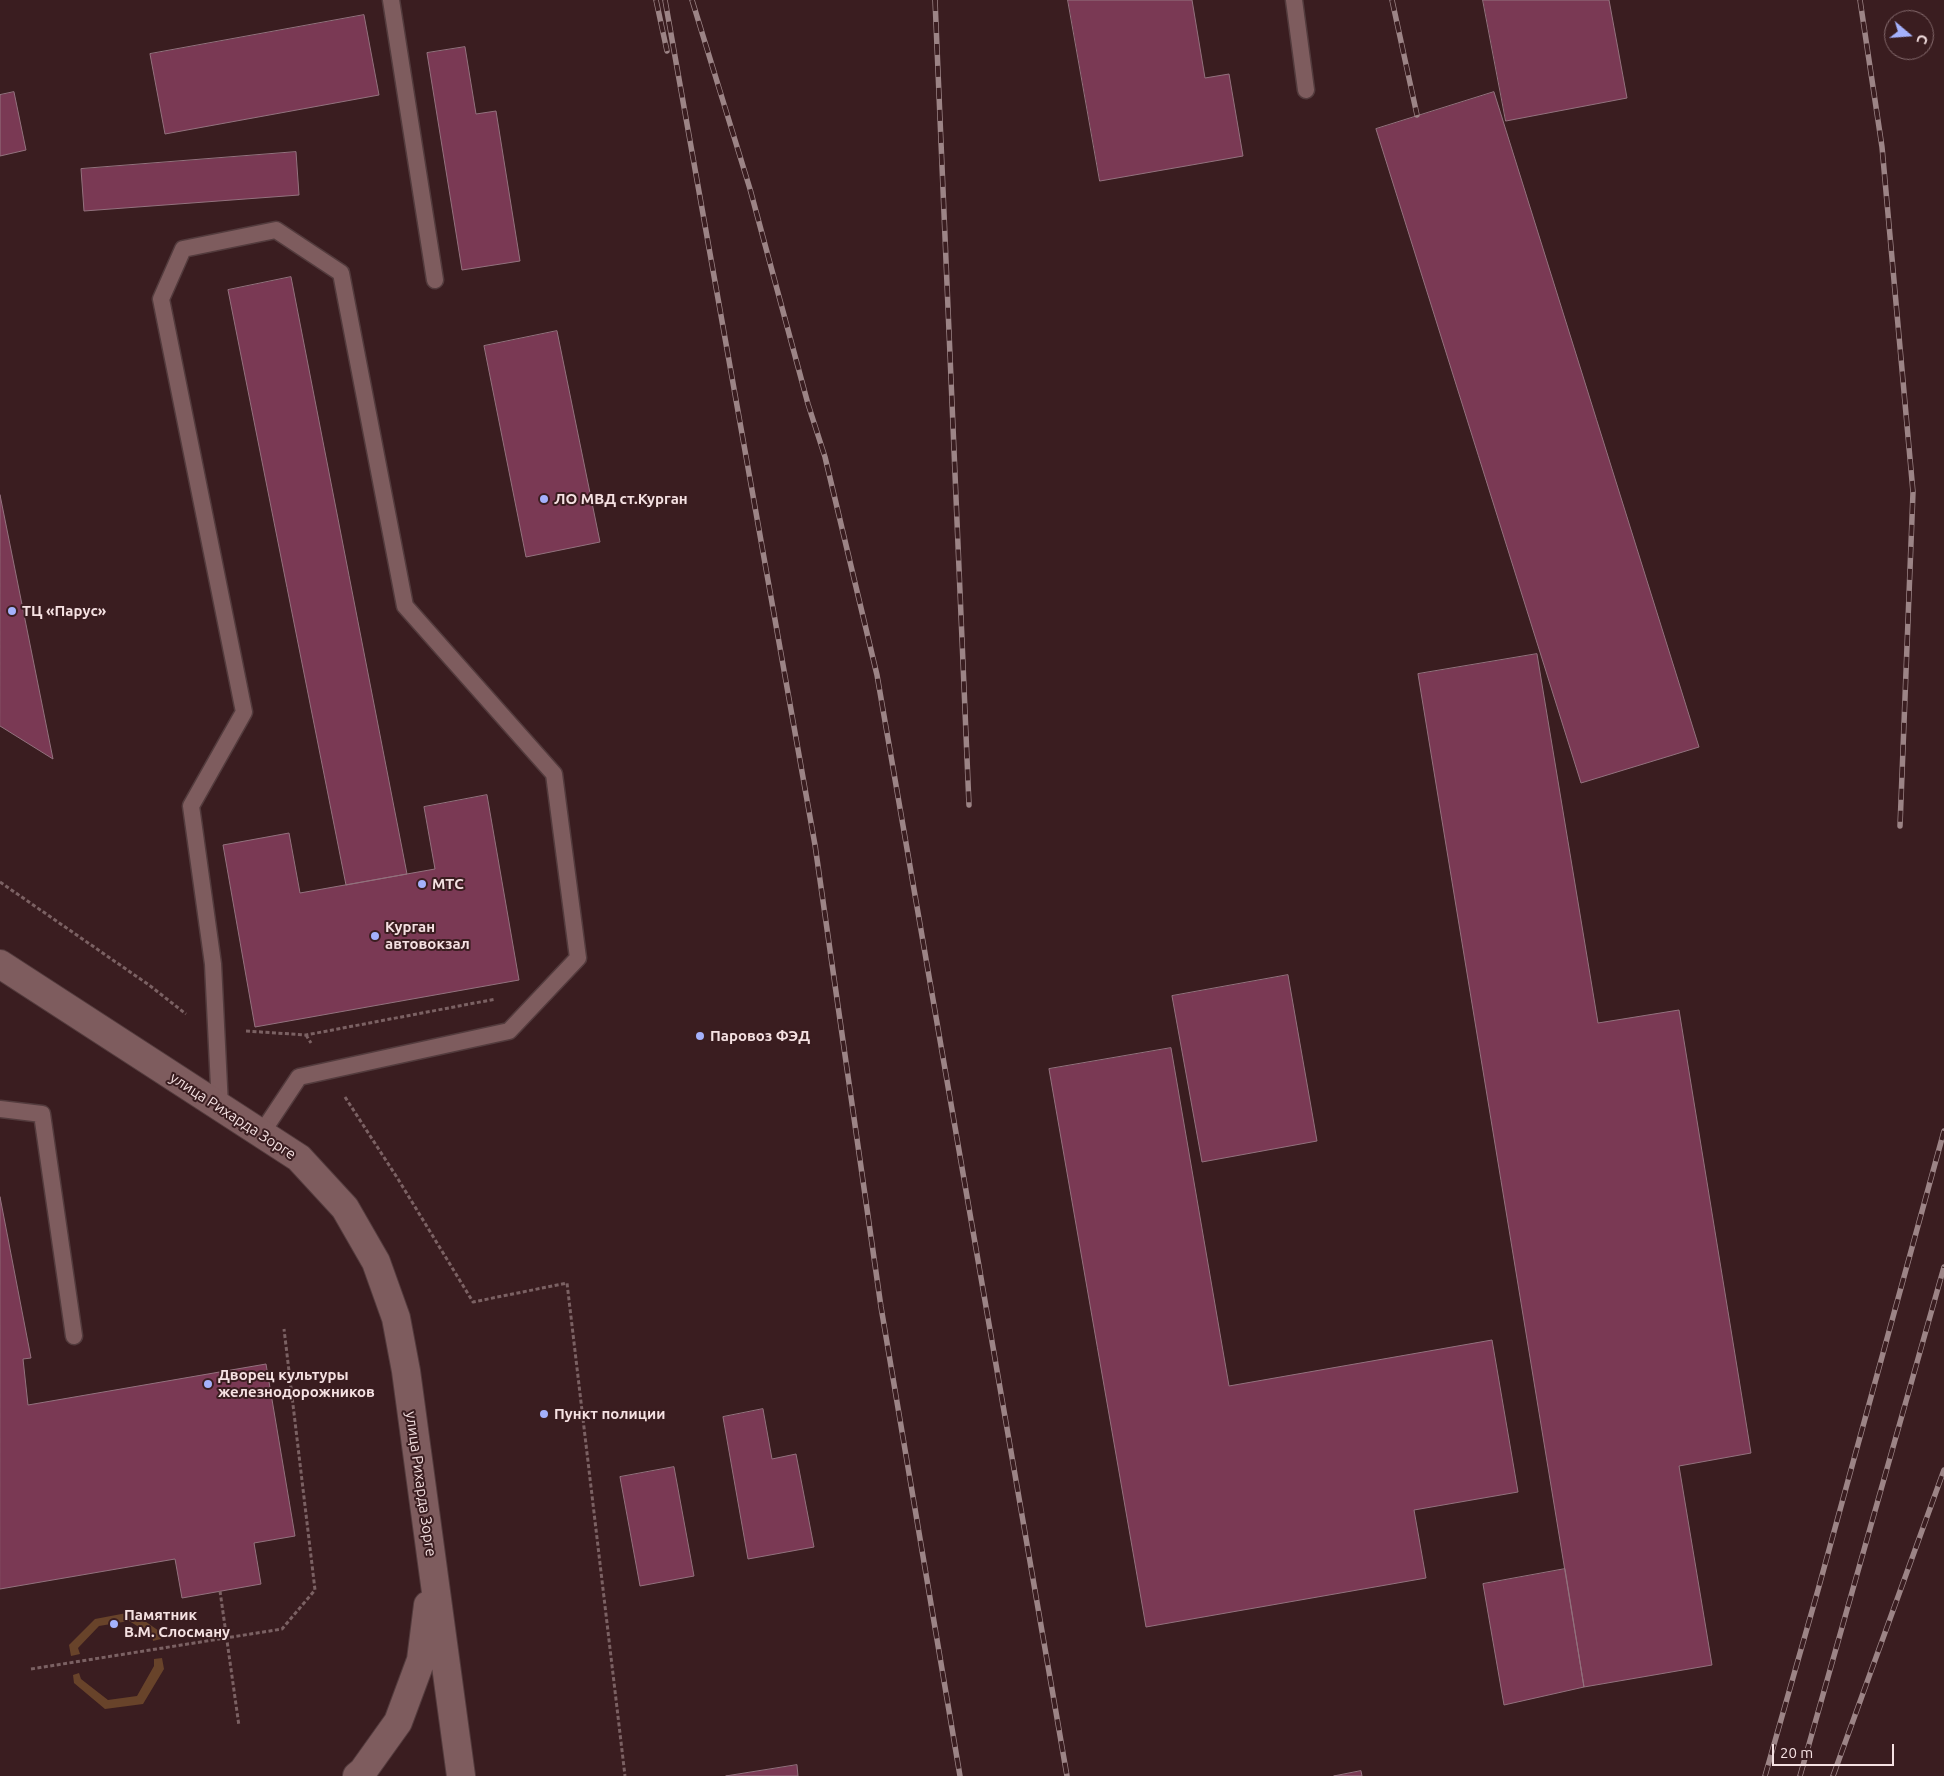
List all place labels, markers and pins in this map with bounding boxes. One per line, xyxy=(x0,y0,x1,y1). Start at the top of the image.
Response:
place label: ЛО МВД ст.Курган xyxy=(554,490,688,508)
marker: ЛО МВД ст.Курган xyxy=(538,493,550,505)
place label: ТЦ «Парус» xyxy=(22,602,106,620)
marker: ТЦ «Парус» xyxy=(6,605,18,617)
place label: МТС xyxy=(432,875,464,893)
marker: МТС xyxy=(416,878,428,890)
place label: Курган автовокзал xyxy=(385,918,470,953)
marker: Курган автовокзал xyxy=(369,930,381,942)
place label: Паровоз ФЭД xyxy=(710,1027,810,1045)
marker: Паровоз ФЭД xyxy=(694,1030,706,1042)
place label: Дворец культуры железнодорожников xyxy=(218,1366,375,1401)
marker: Дворец культуры железнодорожников xyxy=(202,1378,214,1390)
place label: Пункт полиции xyxy=(554,1405,665,1423)
marker: Пункт полиции xyxy=(538,1408,550,1420)
place label: Памятник В.М. Слосману xyxy=(124,1606,230,1641)
marker: Памятник В.М. Слосману xyxy=(108,1618,120,1630)

